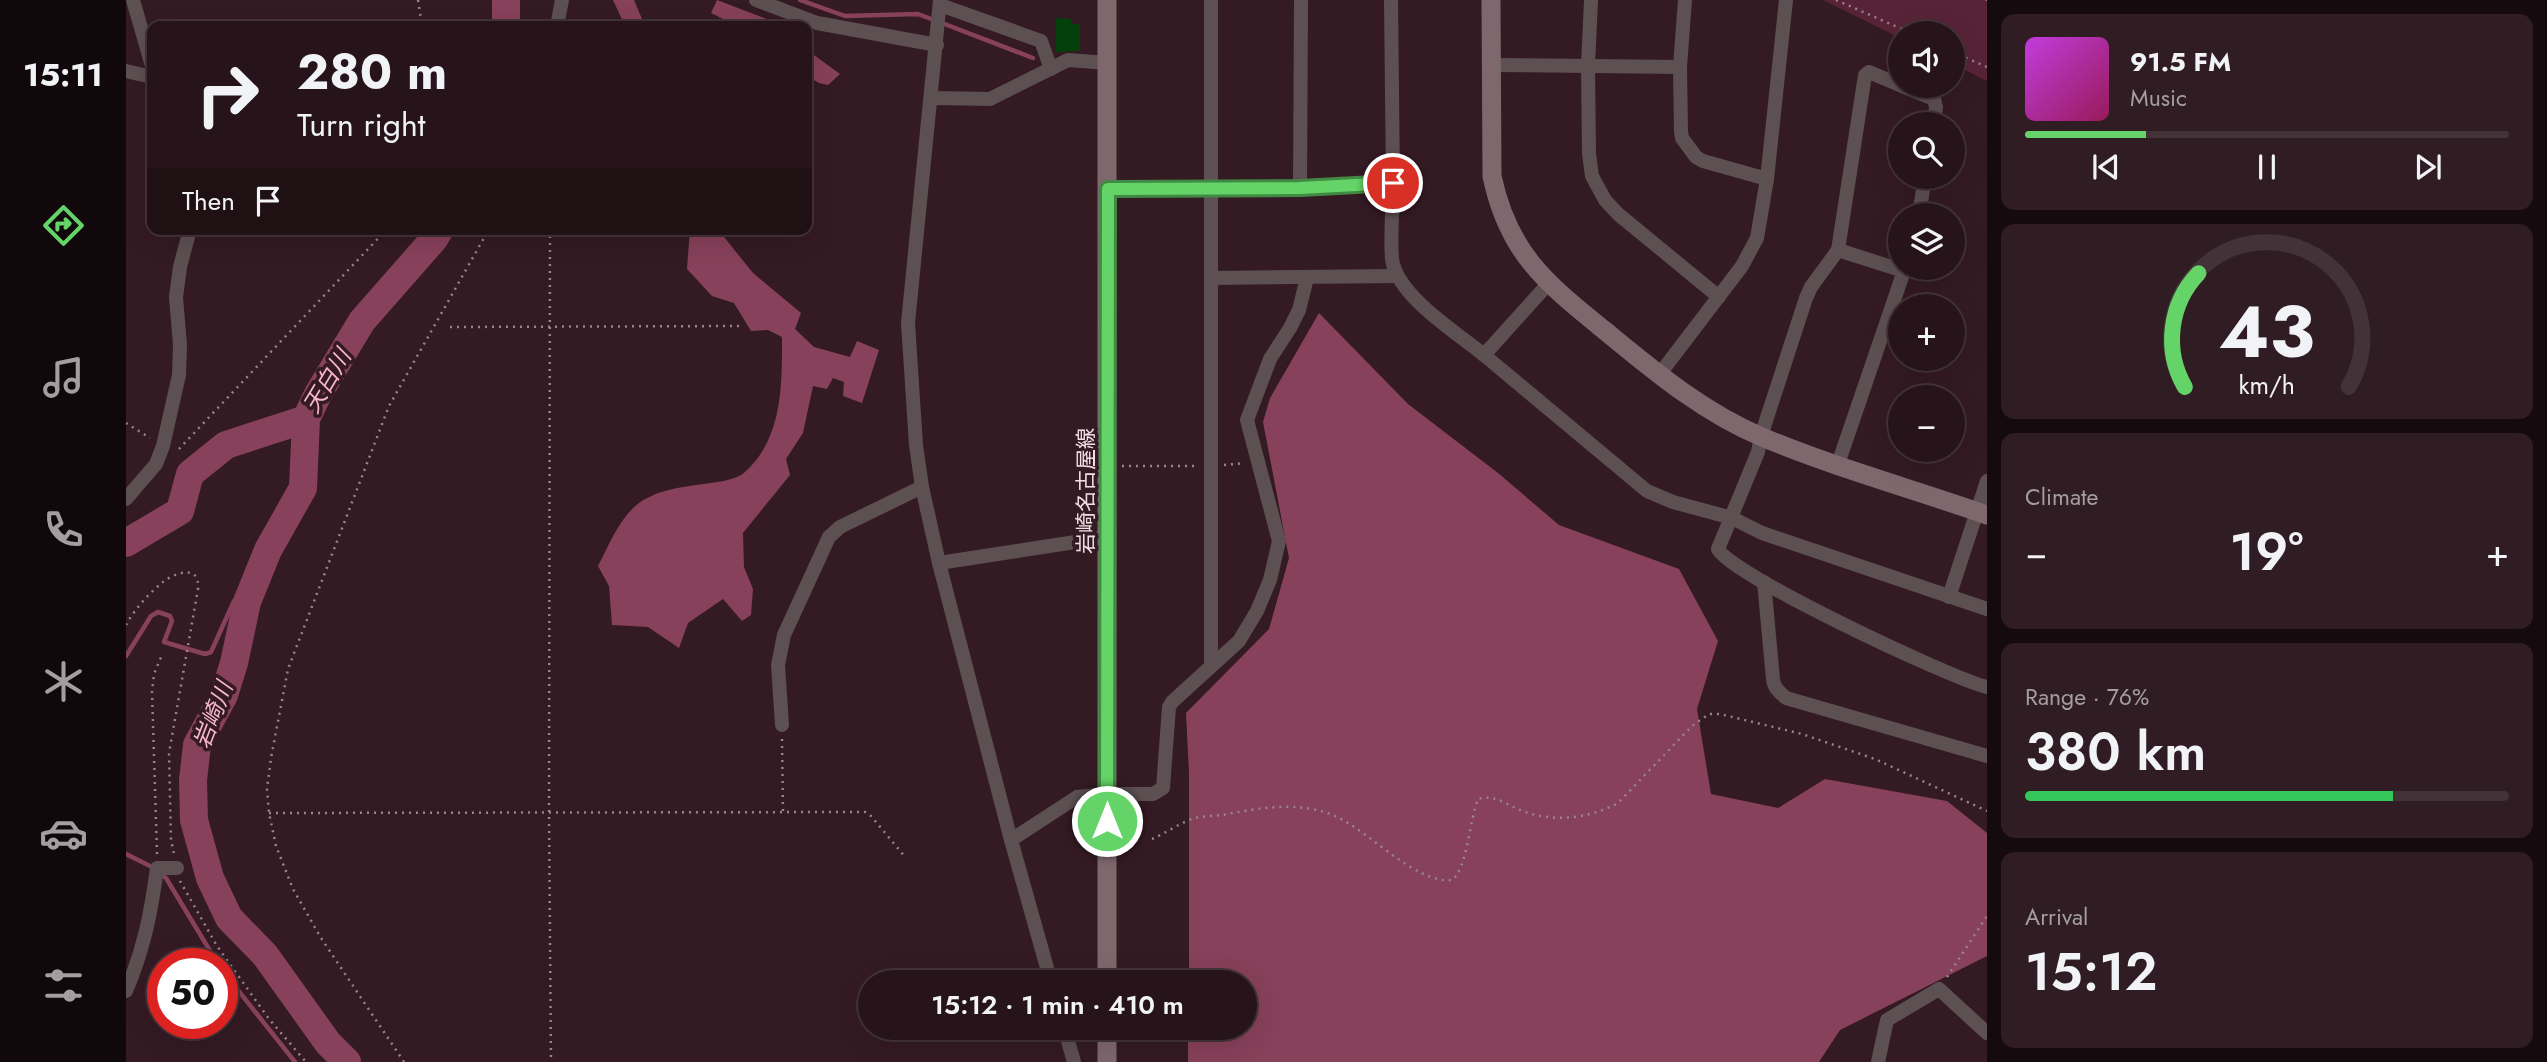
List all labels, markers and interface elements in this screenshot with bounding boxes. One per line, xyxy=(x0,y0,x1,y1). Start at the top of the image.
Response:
map controls xyxy=(1888,21,1965,462)
button: sound xyxy=(1888,21,1965,98)
text: 280 m xyxy=(297,37,447,107)
text: 91.5 FM xyxy=(2130,43,2231,81)
icon: right xyxy=(182,49,273,140)
text: 15:11 xyxy=(23,52,103,98)
text: Music xyxy=(2130,81,2187,115)
text: Turn right xyxy=(297,102,426,148)
button: search xyxy=(1888,112,1965,189)
icon: previous xyxy=(2087,148,2125,186)
icon: pause xyxy=(2248,148,2286,186)
icon: next xyxy=(2409,148,2447,186)
pin xyxy=(1363,153,1423,213)
icon: arrive xyxy=(1374,164,1412,202)
text: Then xyxy=(182,182,235,220)
icon: arrive xyxy=(249,182,287,220)
icon: directions xyxy=(39,201,88,250)
button: layers xyxy=(1888,203,1965,280)
text: 43 xyxy=(2219,280,2315,385)
button: + xyxy=(1888,294,1965,371)
water label: 天白川 xyxy=(295,340,361,419)
icon: music xyxy=(39,353,88,402)
text: km/h xyxy=(2239,367,2295,403)
button: − xyxy=(1888,385,1965,462)
street label: 岩崎名古屋線 xyxy=(1071,428,1101,554)
text: Climate xyxy=(2025,480,2098,514)
icon: phone xyxy=(39,505,88,554)
text: 19° xyxy=(2230,514,2304,590)
text: − xyxy=(2025,525,2047,580)
text: + xyxy=(2486,525,2509,580)
icon: climate xyxy=(39,657,88,706)
water label: 岩崎川 xyxy=(185,674,242,753)
text: Range · 76% xyxy=(2025,680,2149,714)
text: 380 km xyxy=(2025,714,2206,790)
position arrow xyxy=(1070,784,1144,858)
icon: car xyxy=(39,809,88,858)
text: Arrival xyxy=(2025,900,2088,934)
text: 15:12 xyxy=(2025,934,2157,1010)
speed limit sign: 50 xyxy=(147,948,238,1039)
icon: filters xyxy=(39,961,88,1010)
text: 15:12 · 1 min · 410 m xyxy=(931,986,1184,1024)

